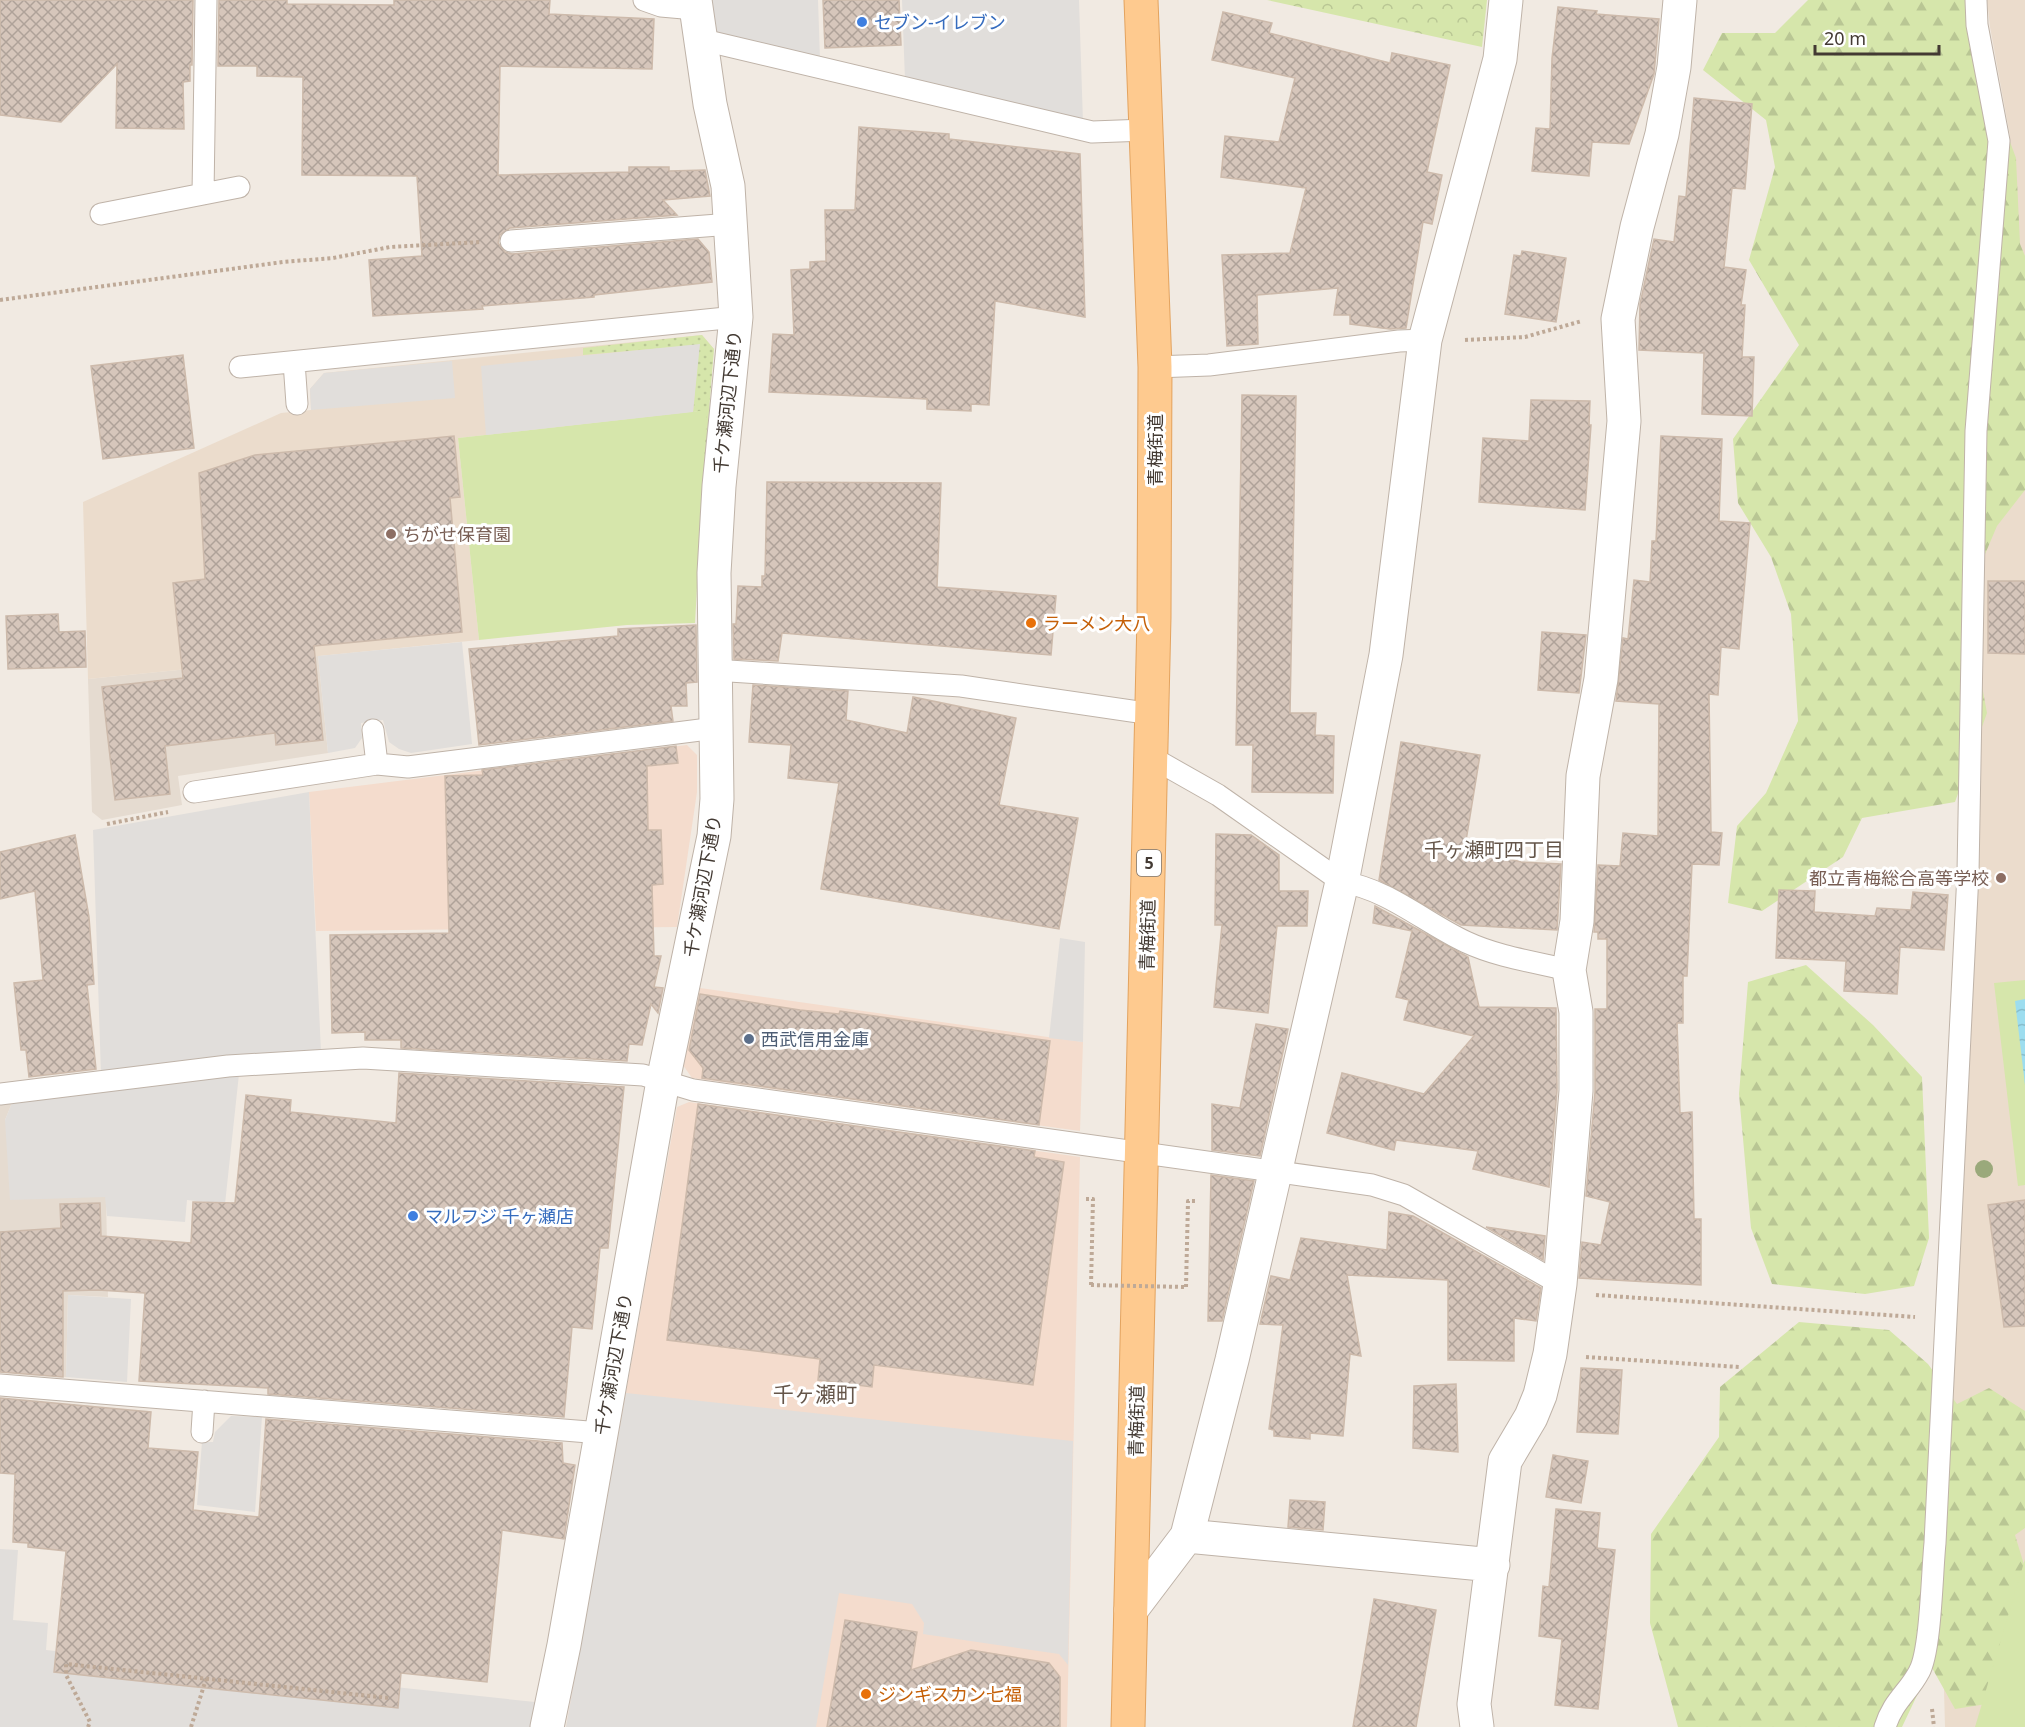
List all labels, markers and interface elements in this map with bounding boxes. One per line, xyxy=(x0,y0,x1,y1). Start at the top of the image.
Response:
place label: セブン-イレブン xyxy=(874,10,1006,34)
marker: セブン-イレブン xyxy=(855,15,869,29)
scale bar xyxy=(1815,18,1940,56)
text: 20 m xyxy=(1824,26,1866,50)
street label: 千ケ瀬河辺下通り xyxy=(708,329,746,475)
street label: 青梅街道 xyxy=(1143,414,1167,486)
place label: ちがせ保育園 xyxy=(403,522,511,546)
marker: ちがせ保育園 xyxy=(384,527,398,541)
place label: ラーメン大八 xyxy=(1043,611,1150,635)
marker: ラーメン大八 xyxy=(1024,616,1038,630)
street label: 千ケ瀬河辺下通り xyxy=(678,813,726,959)
district label: 千ヶ瀬町四丁目 xyxy=(1424,836,1564,863)
road number: 5 xyxy=(1137,850,1161,876)
place label: 都立青梅総合高等学校 xyxy=(1809,866,1989,890)
marker: 都立青梅総合高等学校 xyxy=(1994,871,2008,885)
street label: 青梅街道 xyxy=(1134,899,1160,971)
place label: 西武信用金庫 xyxy=(761,1027,869,1051)
marker: 西武信用金庫 xyxy=(742,1032,756,1046)
place label: マルフジ 千ヶ瀬店 xyxy=(425,1204,574,1228)
marker: マルフジ 千ヶ瀬店 xyxy=(406,1209,420,1223)
street label: 千ケ瀬河辺下通り xyxy=(589,1291,637,1437)
district label: 千ヶ瀬町 xyxy=(773,1380,857,1408)
street label: 青梅街道 xyxy=(1123,1385,1149,1457)
place label: ジンギスカン七福 xyxy=(878,1682,1022,1706)
marker: ジンギスカン七福 xyxy=(859,1687,873,1701)

